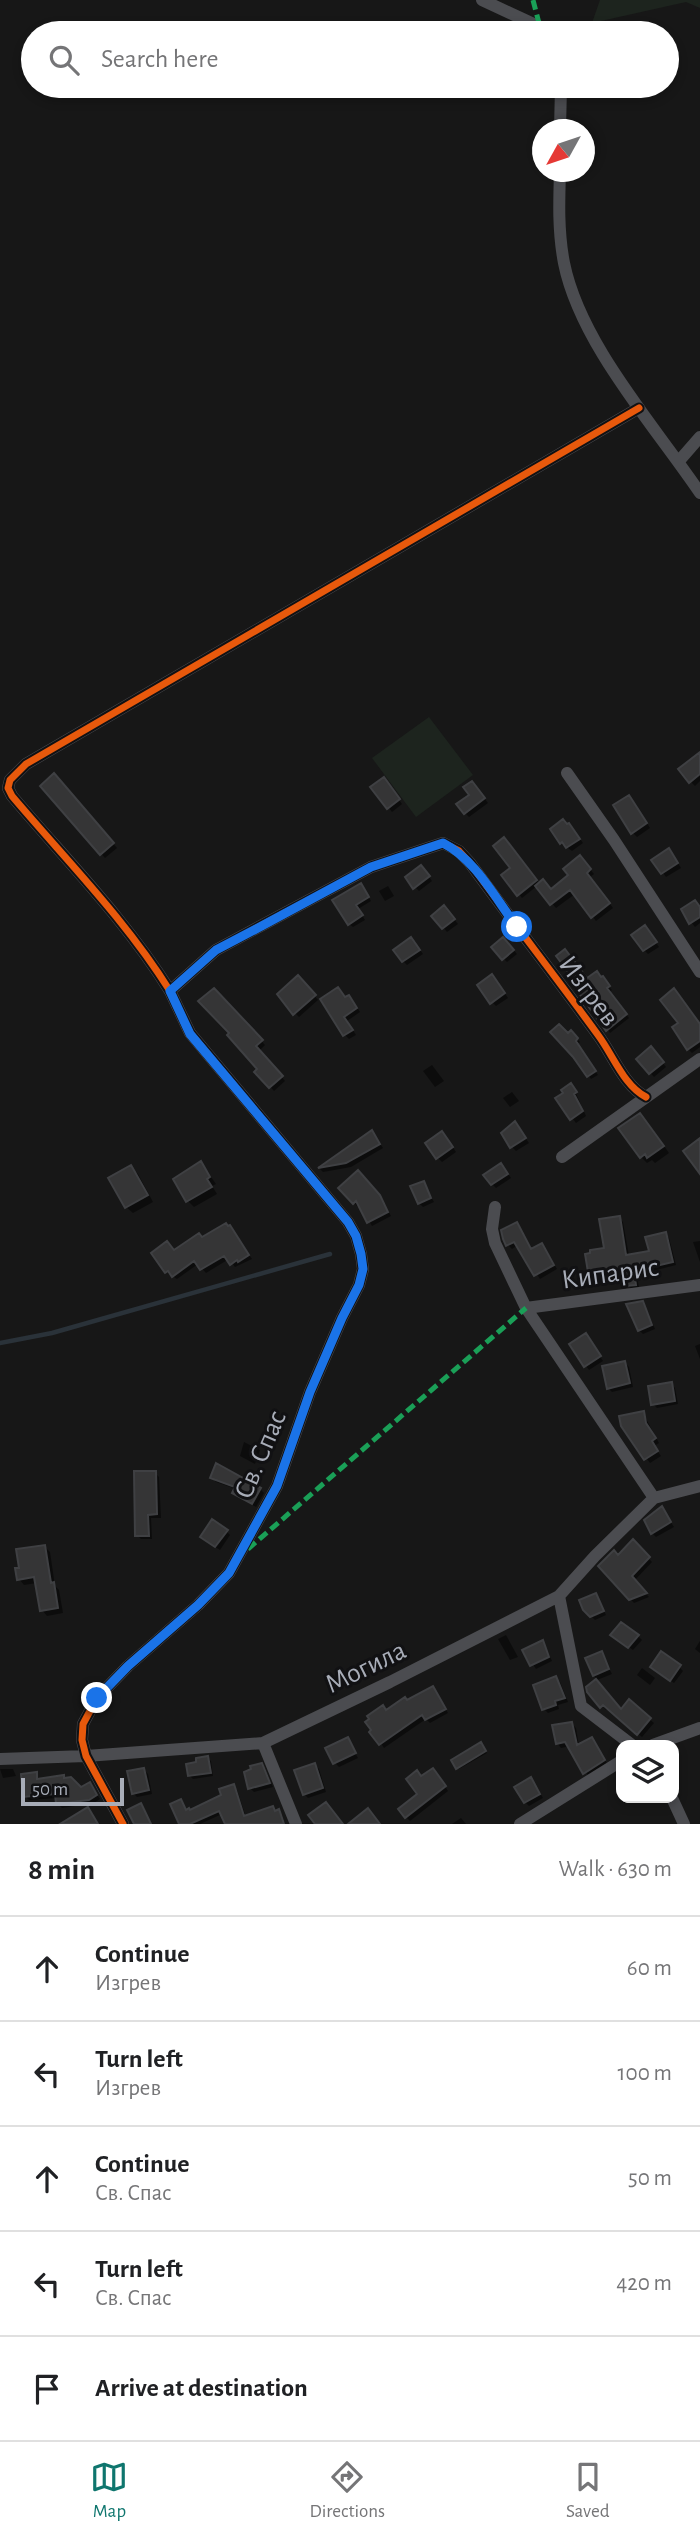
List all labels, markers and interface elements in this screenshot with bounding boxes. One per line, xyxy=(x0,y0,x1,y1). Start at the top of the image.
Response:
search box xyxy=(21,21,679,98)
icon: search xyxy=(45,41,83,79)
text: Search here xyxy=(101,46,219,72)
north arrow xyxy=(532,119,595,182)
route start xyxy=(501,911,532,942)
street label: Изгрев xyxy=(553,951,624,1032)
street label: Кипарис xyxy=(560,1253,661,1295)
street label: Св. Спас xyxy=(230,1406,292,1503)
street label: Могила xyxy=(321,1636,411,1699)
route end xyxy=(81,1682,112,1713)
map controls xyxy=(616,1740,679,1803)
button: layers xyxy=(616,1740,679,1803)
scale bar xyxy=(21,1775,124,1807)
text: 50 m xyxy=(32,1780,68,1799)
text: 8 min xyxy=(28,1855,95,1885)
text: Walk · 630 m xyxy=(558,1858,672,1881)
text: Continue xyxy=(95,1941,190,1967)
icon: ahead xyxy=(28,1950,66,1988)
text: 60 m xyxy=(627,1957,672,1980)
text: Изгрев xyxy=(95,1972,161,1995)
text: Turn left xyxy=(95,2046,183,2072)
icon: left xyxy=(28,2055,66,2093)
text: 100 m xyxy=(618,2062,672,2085)
text: Изгрев xyxy=(95,2077,161,2100)
text: Continue xyxy=(95,2151,190,2177)
icon: ahead xyxy=(28,2160,66,2198)
text: 50 m xyxy=(628,2167,672,2190)
text: Св. Спас xyxy=(95,2182,171,2205)
text: Turn left xyxy=(95,2256,183,2282)
icon: left xyxy=(28,2265,66,2303)
text: 420 m xyxy=(616,2272,672,2295)
text: Св. Спас xyxy=(95,2287,171,2310)
icon: arrive xyxy=(28,2370,66,2408)
text: Arrive at destination xyxy=(95,2375,308,2401)
tab: Map xyxy=(90,2458,128,2523)
tab: Directions xyxy=(309,2458,385,2523)
tab: Saved xyxy=(566,2458,610,2523)

